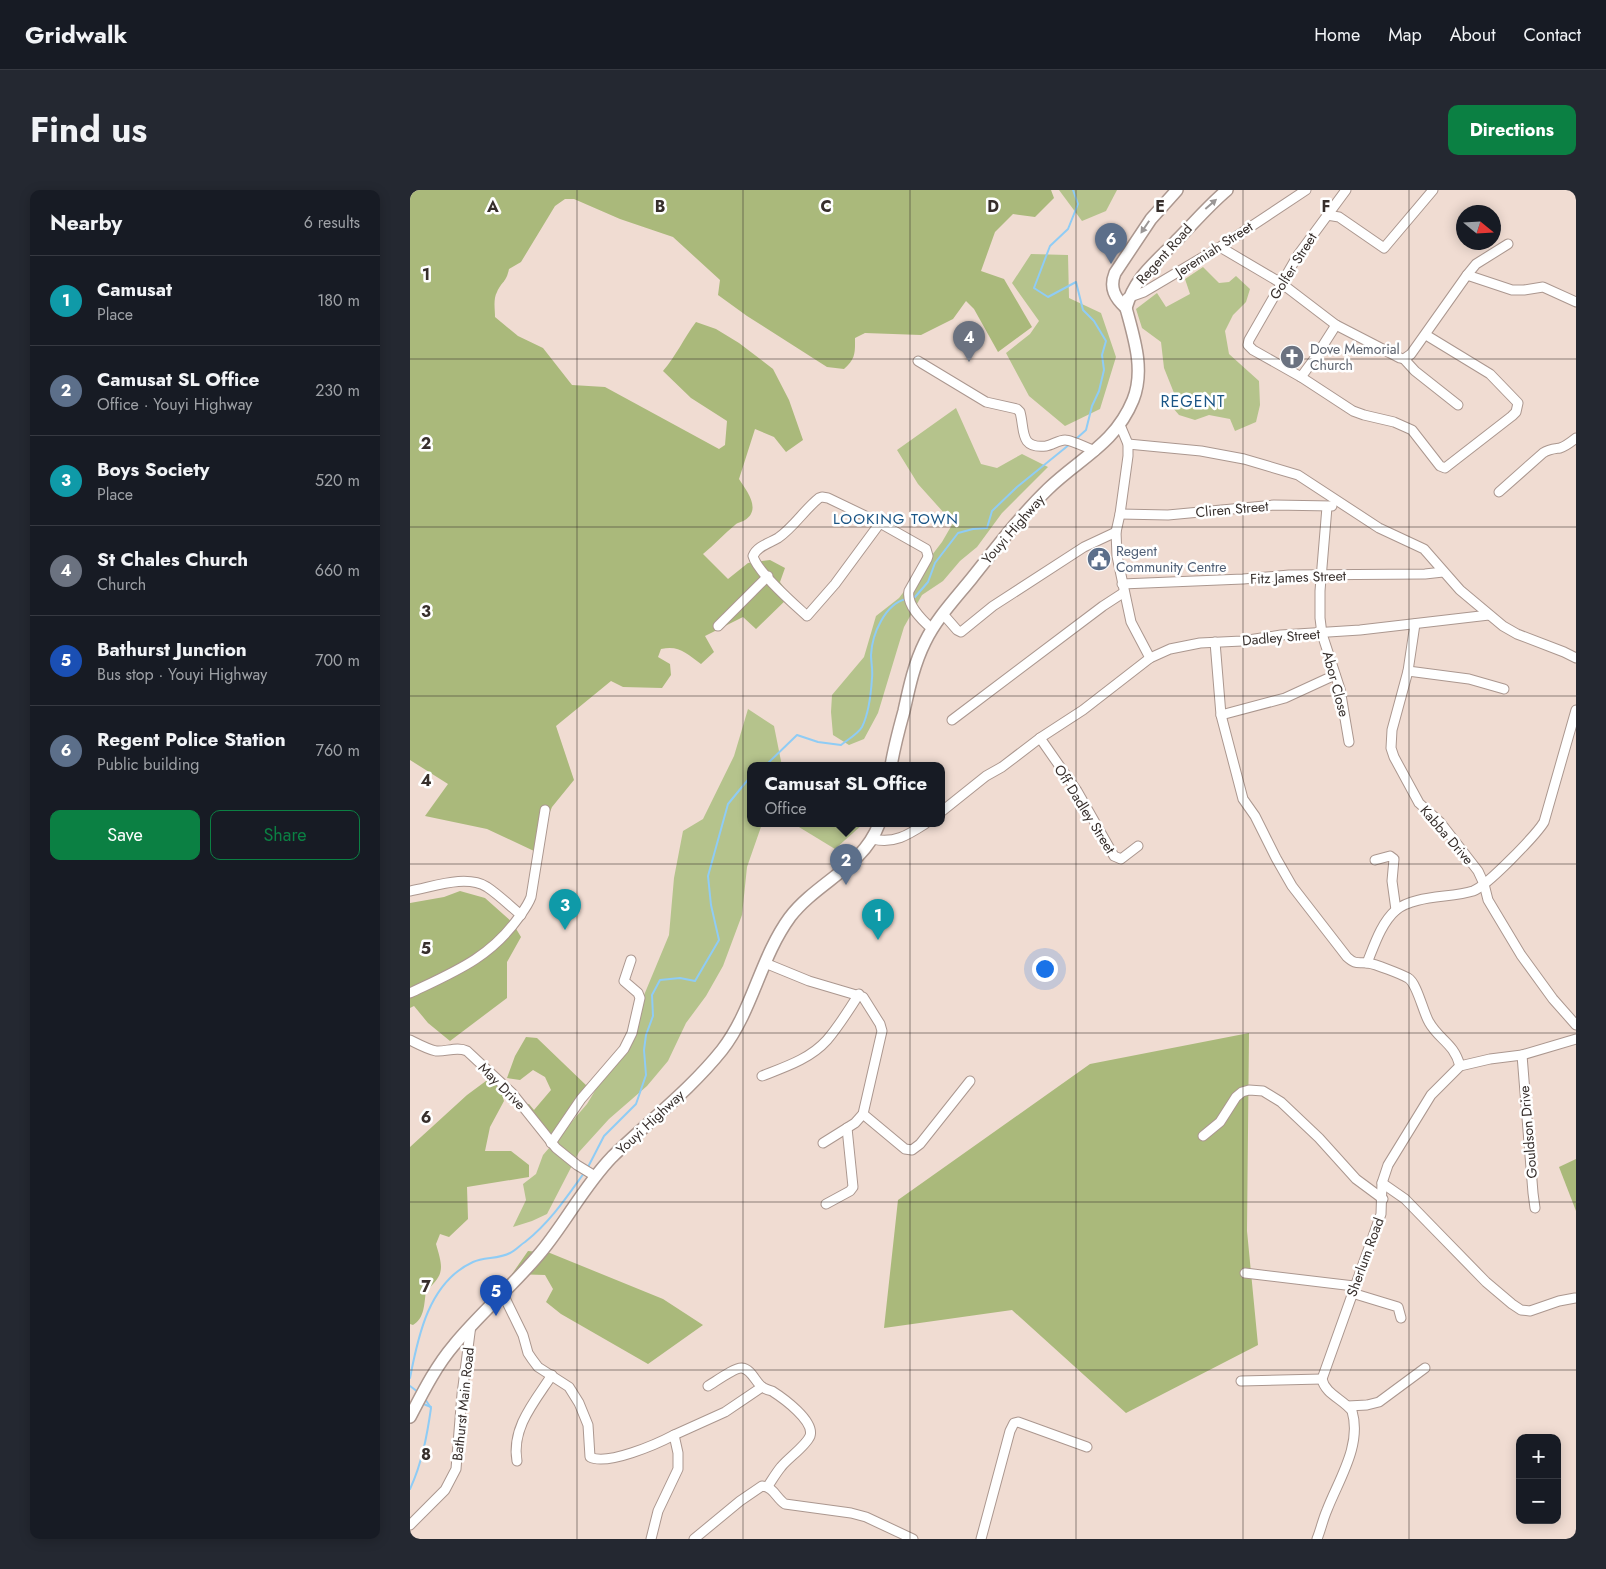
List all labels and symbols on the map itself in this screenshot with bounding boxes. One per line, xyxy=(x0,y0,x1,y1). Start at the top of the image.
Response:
text: A xyxy=(486,195,499,218)
text: B xyxy=(655,195,665,218)
text: C xyxy=(820,195,832,218)
text: D xyxy=(987,195,999,218)
text: E xyxy=(1155,195,1165,218)
text: F xyxy=(1322,195,1330,218)
one-way arrow xyxy=(1204,198,1216,210)
north arrow xyxy=(1456,205,1501,250)
street label: Jeremiah Street xyxy=(1170,216,1257,283)
street label: Regent Road xyxy=(1131,219,1197,289)
one-way arrow xyxy=(1140,220,1150,233)
pin: 6 xyxy=(1095,223,1127,264)
street label: Golfer Street xyxy=(1265,228,1322,303)
text: 1 xyxy=(422,263,430,286)
pin: 4 xyxy=(953,321,985,362)
place label: Dove Memorial Church xyxy=(1310,339,1400,375)
church icon: Dove Memorial Church xyxy=(1279,344,1305,370)
district label: REGENT xyxy=(1161,390,1225,413)
text: 2 xyxy=(421,432,431,455)
street label: Youyi Highway xyxy=(977,489,1050,568)
street label: Cliren Street xyxy=(1195,496,1270,522)
district label: LOOKING TOWN xyxy=(833,508,959,530)
place label: Regent Community Centre xyxy=(1116,541,1226,577)
public building icon: Regent Community Centre xyxy=(1086,546,1112,572)
street label: Fitz James Street xyxy=(1250,565,1347,589)
text: 3 xyxy=(421,600,431,623)
street label: Dadley Street xyxy=(1241,624,1321,650)
street label: Abor Close xyxy=(1318,649,1354,719)
street label: Off Dadley Street xyxy=(1050,761,1121,858)
text: 4 xyxy=(420,769,432,792)
street label: Kabba Drive xyxy=(1416,801,1478,869)
pin: 2 xyxy=(830,844,862,885)
pin: 3 xyxy=(549,889,581,930)
pin: 1 xyxy=(862,899,894,940)
text: 5 xyxy=(421,937,431,960)
your location xyxy=(1032,956,1058,982)
street label: May Drive xyxy=(474,1058,530,1114)
street label: Youyi Highway xyxy=(611,1085,689,1159)
street label: Gouldson Drive xyxy=(1514,1085,1542,1179)
text: 6 xyxy=(421,1106,431,1129)
street label: Sherlum Road xyxy=(1341,1215,1389,1299)
text: 7 xyxy=(421,1275,431,1298)
pin: 5 xyxy=(480,1275,512,1316)
street label: Bathurst Main Road xyxy=(447,1346,479,1462)
text: 8 xyxy=(421,1443,431,1466)

